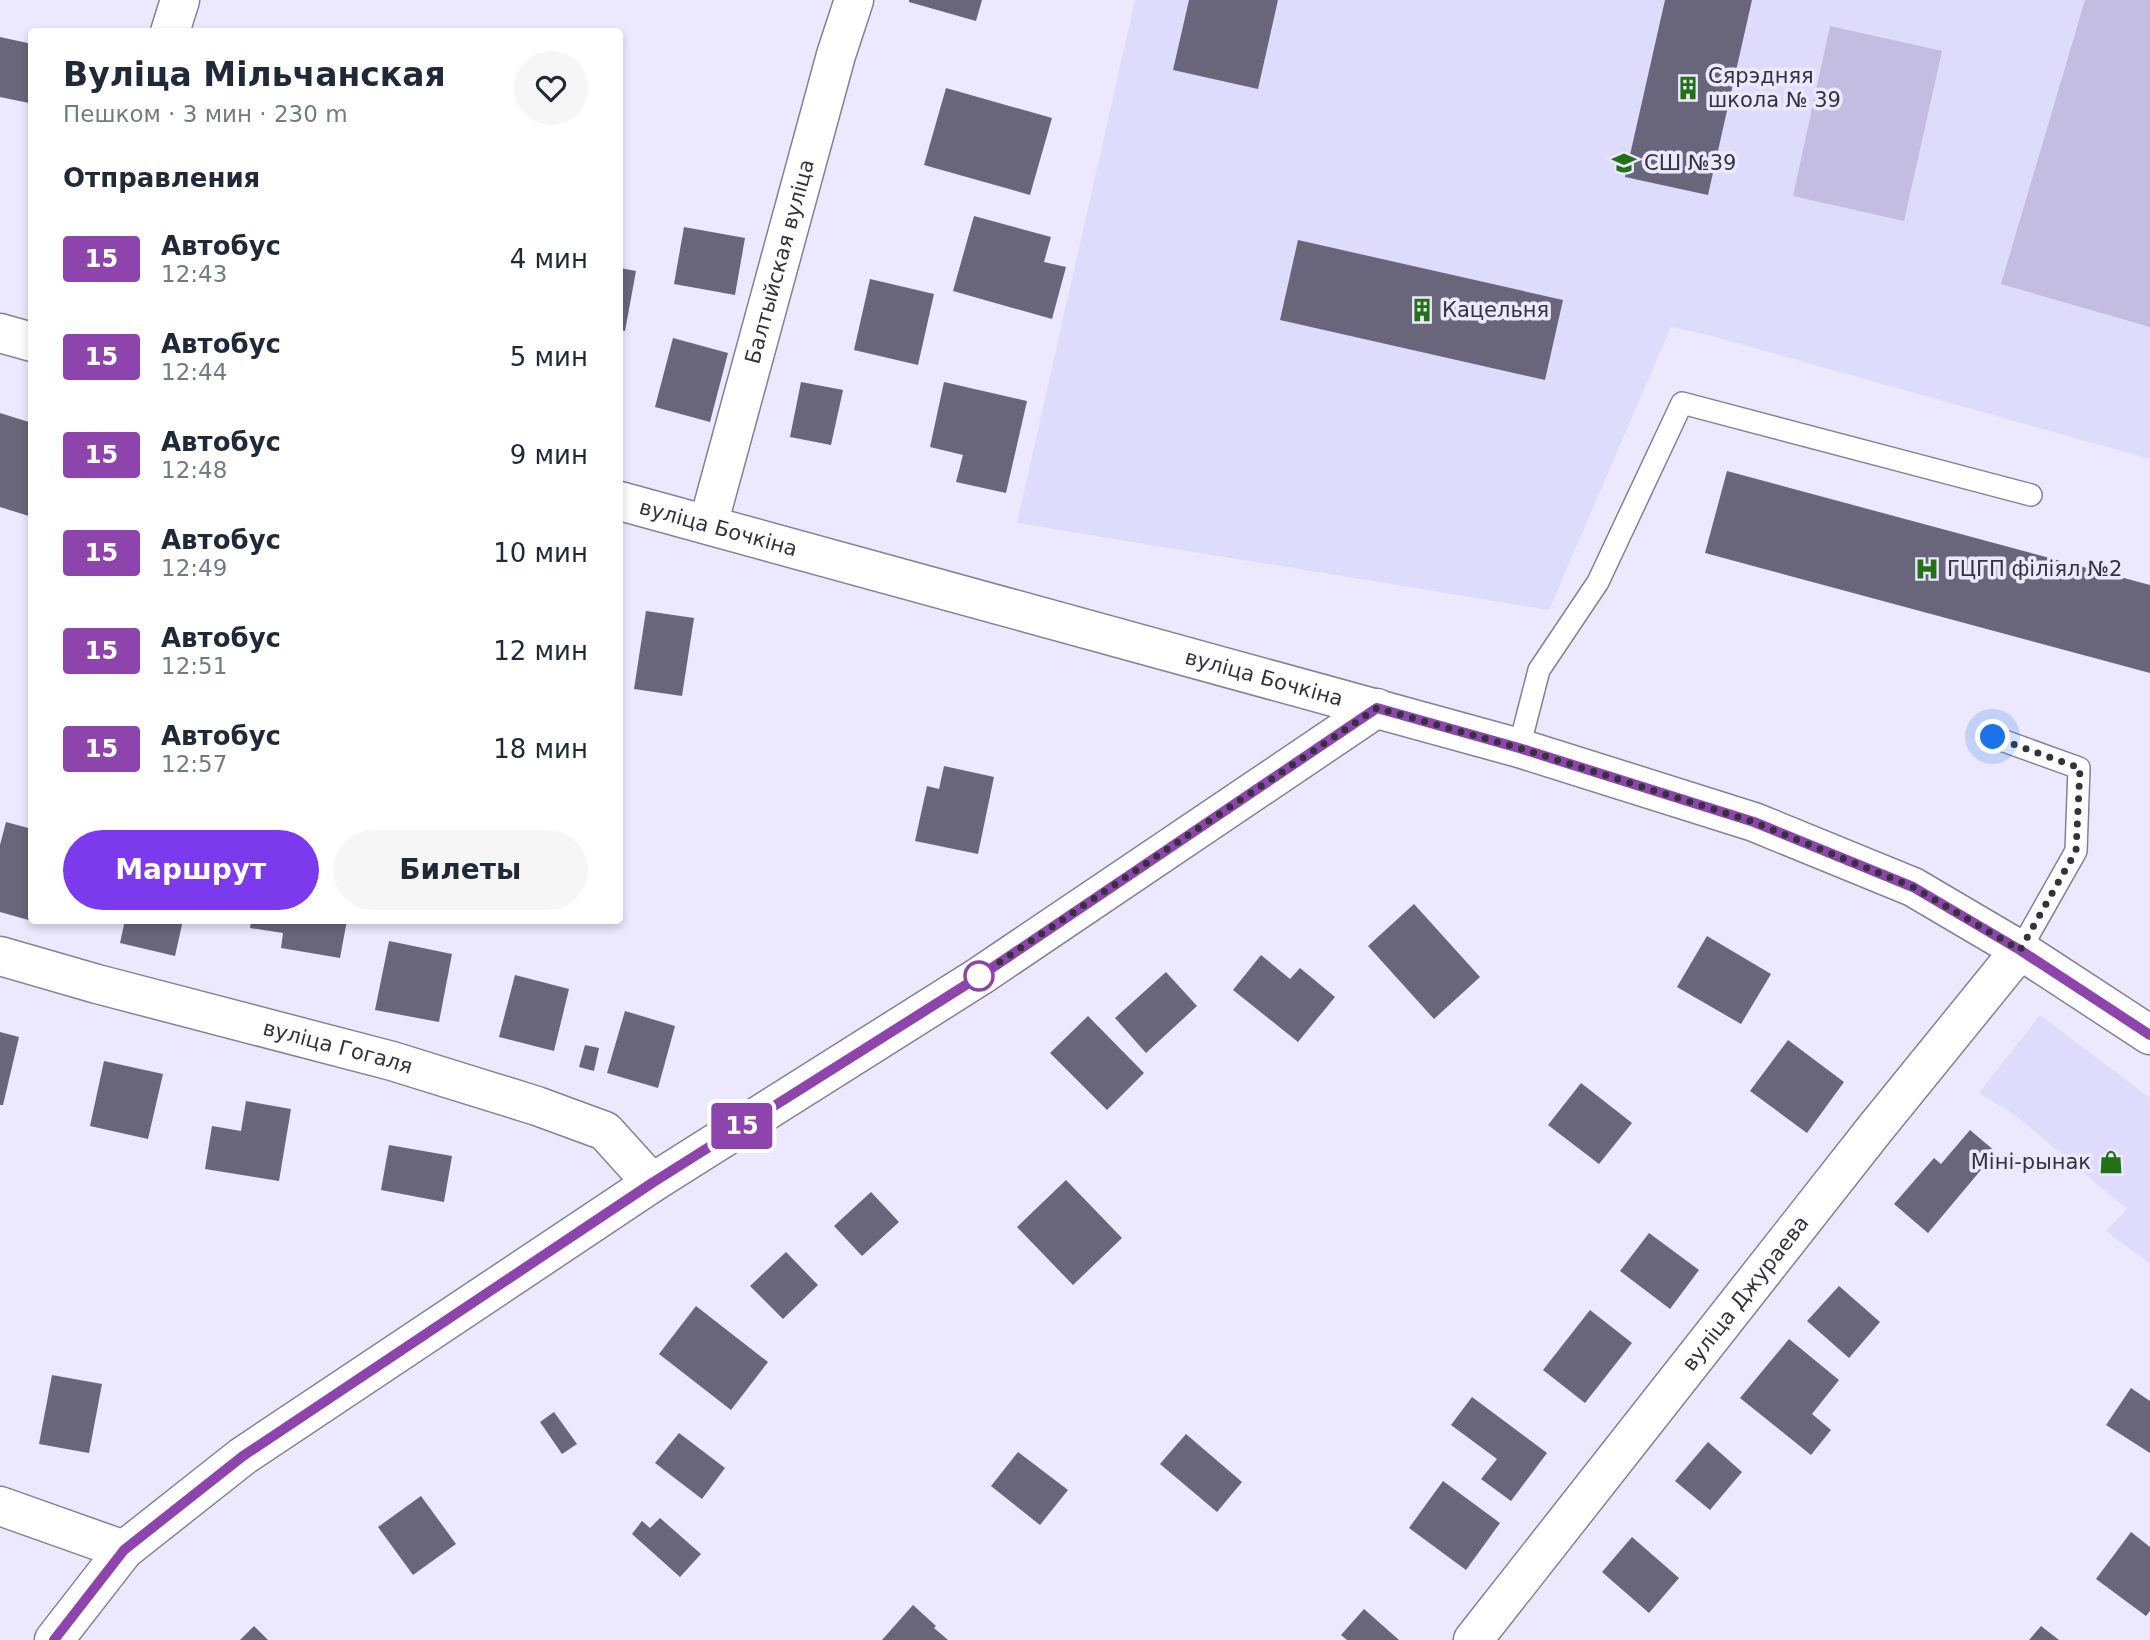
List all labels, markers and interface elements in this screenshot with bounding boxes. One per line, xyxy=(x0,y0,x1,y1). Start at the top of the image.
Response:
button: heart xyxy=(514,51,588,125)
text: Вуліца Мільчанская xyxy=(63,55,446,94)
place label: Сярэдняя школа № 39 xyxy=(1708,64,1841,112)
building icon: Сярэдняя школа № 39 xyxy=(1674,74,1702,102)
text: Пешком · 3 мин · 230 m xyxy=(63,101,348,127)
school or university icon: СШ №39 xyxy=(1610,149,1638,177)
place label: СШ №39 xyxy=(1644,151,1736,175)
street label: Балтыйская вуліца xyxy=(740,157,819,367)
text: Отправления xyxy=(63,163,260,193)
text: Автобус xyxy=(161,231,281,261)
text: 4 мин xyxy=(510,244,588,274)
text: 15 xyxy=(85,245,118,273)
text: 12:43 xyxy=(161,261,227,287)
building icon: Кацельня xyxy=(1408,296,1436,324)
place label: Кацельня xyxy=(1442,298,1549,322)
text: Автобус xyxy=(161,329,281,359)
text: 5 мин xyxy=(510,342,588,372)
text: 15 xyxy=(85,343,118,371)
text: 12:44 xyxy=(161,359,227,385)
text: Автобус xyxy=(161,427,281,457)
text: 9 мин xyxy=(510,440,588,470)
text: 15 xyxy=(85,441,118,469)
text: 12:48 xyxy=(161,457,227,483)
street label: вуліца Бочкіна xyxy=(637,495,800,561)
text: Автобус xyxy=(161,525,281,555)
text: 10 мин xyxy=(493,538,588,568)
text: 15 xyxy=(85,539,118,567)
text: 12:49 xyxy=(161,555,227,581)
hospital icon: ГЦГП філіял №2 xyxy=(1913,555,1941,583)
place label: ГЦГП філіял №2 xyxy=(1947,557,2122,581)
text: Автобус xyxy=(161,623,281,653)
text: 12 мин xyxy=(493,636,588,666)
text: 15 xyxy=(85,637,118,665)
street label: вуліца Бочкіна xyxy=(1182,645,1346,711)
text: 12:51 xyxy=(161,653,227,679)
your location xyxy=(1975,719,2010,754)
text: Автобус xyxy=(161,721,281,751)
text: 18 мин xyxy=(493,734,588,764)
text: 15 xyxy=(85,735,118,763)
text: 12:57 xyxy=(161,751,227,777)
button: Маршрут xyxy=(63,830,319,910)
button: Билеты xyxy=(333,830,588,910)
unlabelled marker xyxy=(964,961,994,991)
street label: вуліца Гогаля xyxy=(261,1016,416,1079)
line badge: 15 xyxy=(710,1103,774,1149)
text: 15 xyxy=(725,1112,759,1140)
shop icon: Міні-рынак xyxy=(2097,1148,2125,1176)
place label: Міні-рынак xyxy=(1971,1150,2091,1174)
street label: вуліца Джураева xyxy=(1677,1211,1814,1375)

